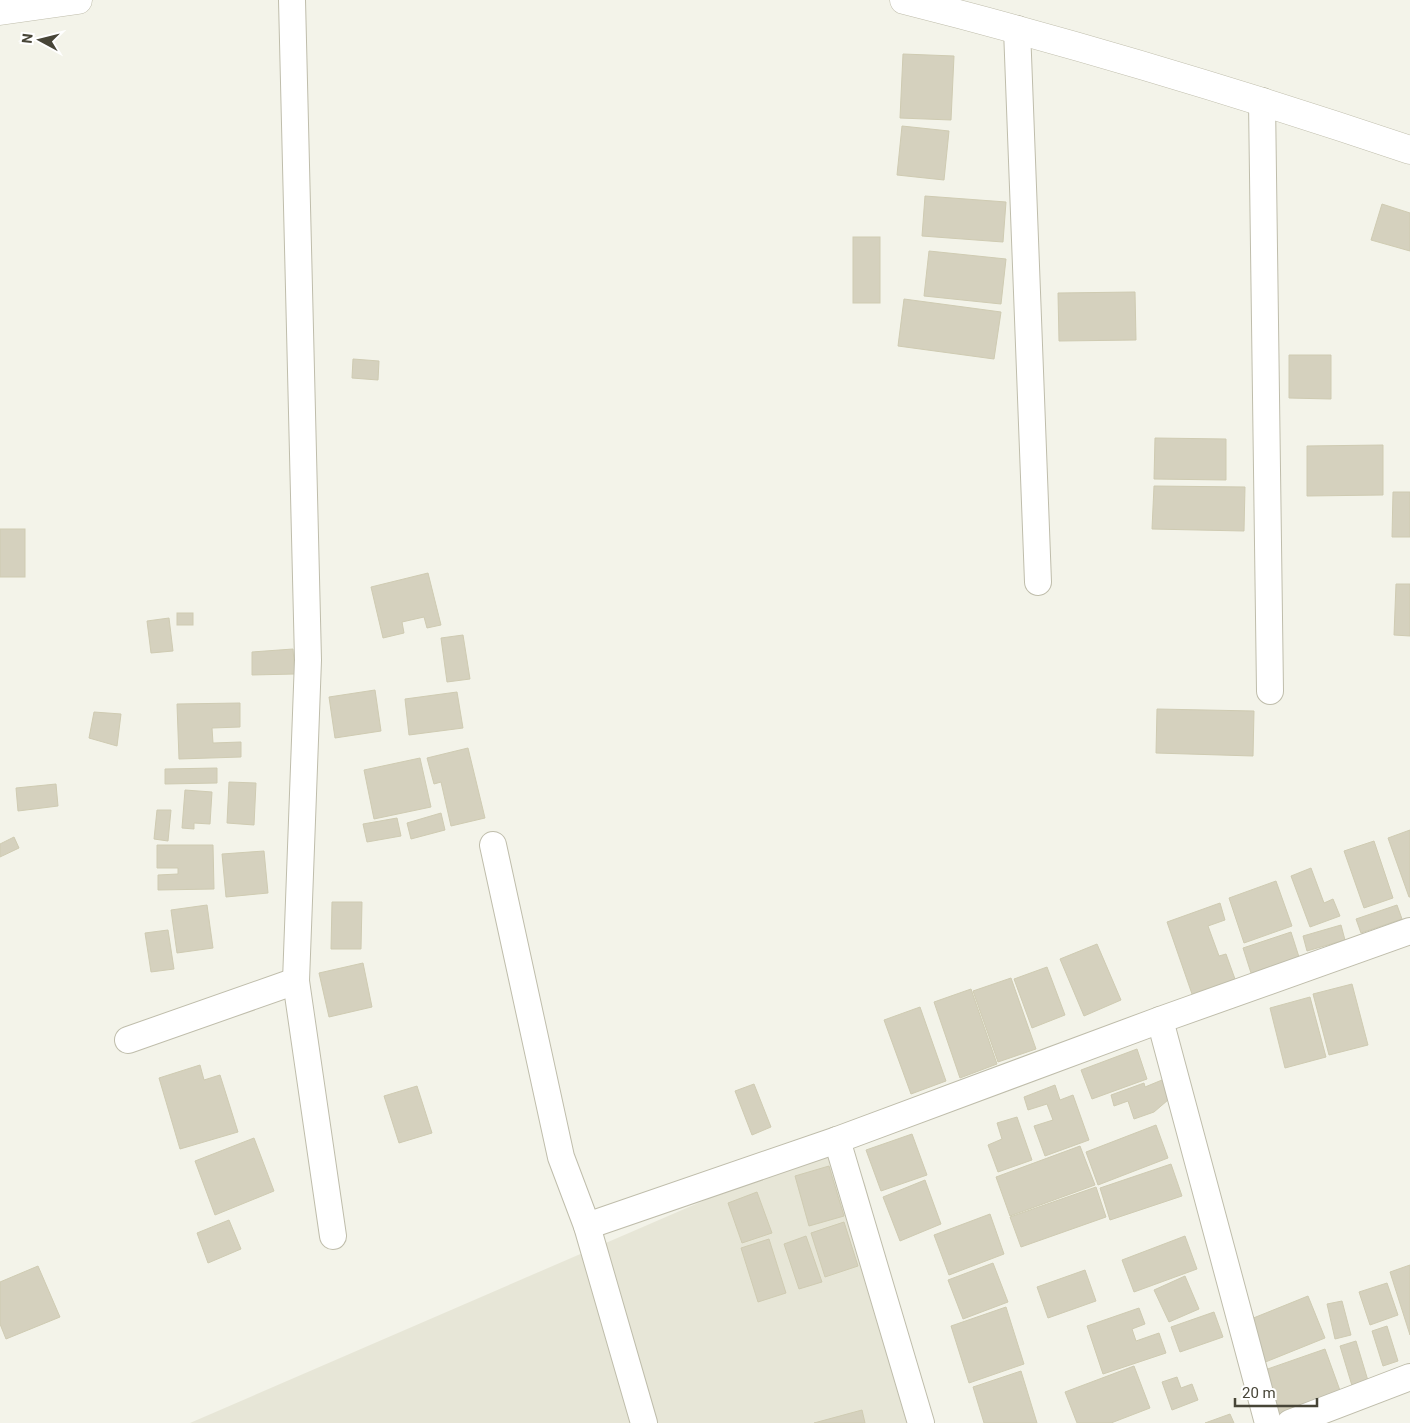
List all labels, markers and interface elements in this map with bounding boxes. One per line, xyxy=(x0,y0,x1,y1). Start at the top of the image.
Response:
north arrow xyxy=(15,15,65,65)
text: N xyxy=(19,33,36,44)
scale bar xyxy=(1235,1376,1318,1408)
text: 20 m xyxy=(1242,1384,1276,1402)

